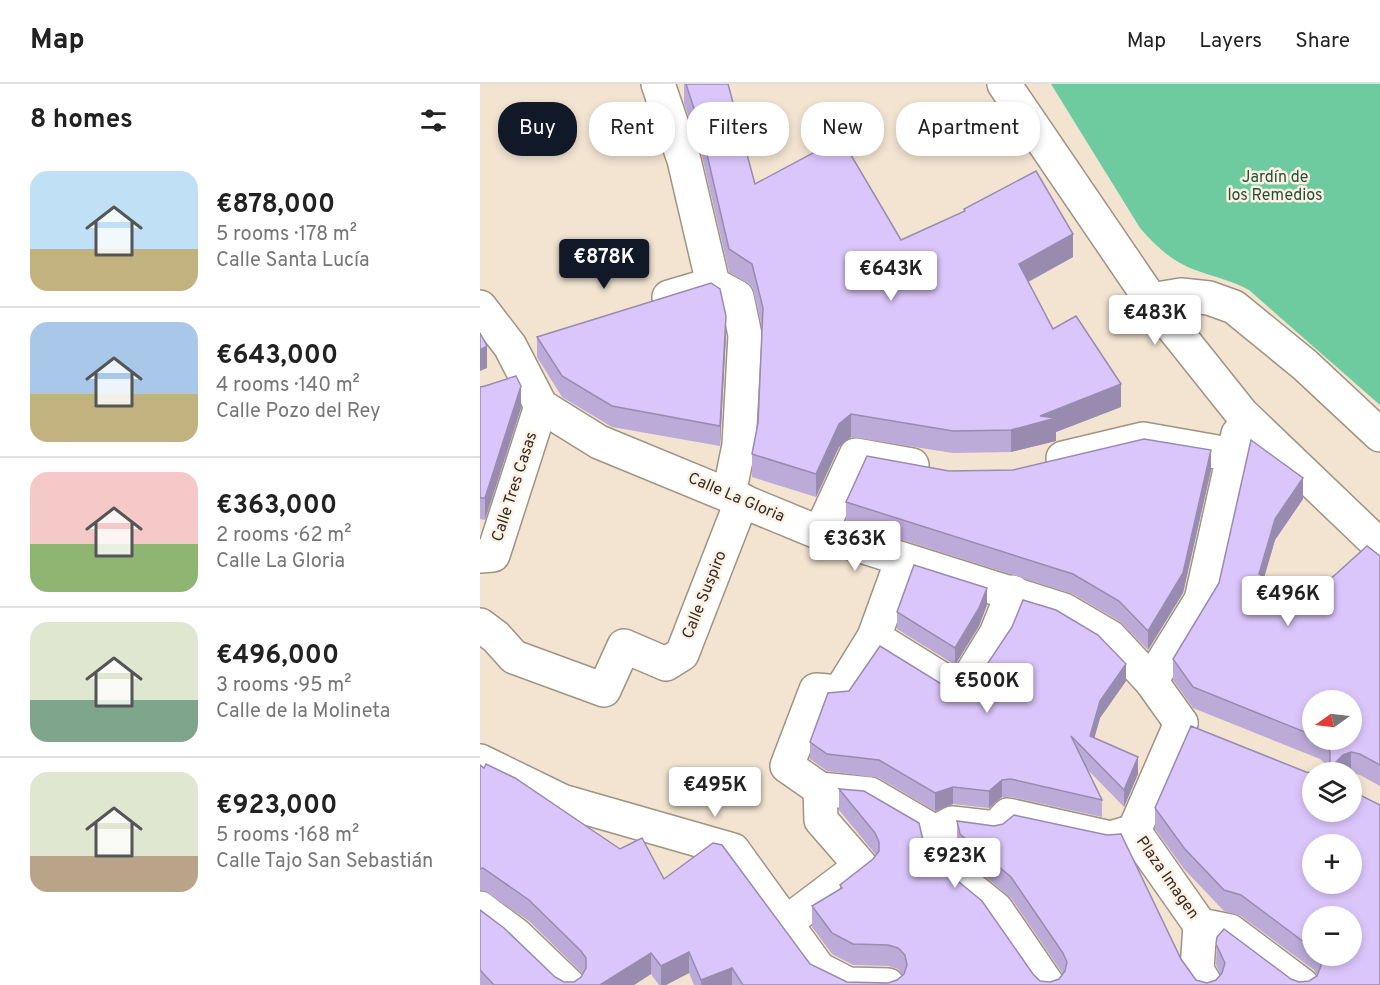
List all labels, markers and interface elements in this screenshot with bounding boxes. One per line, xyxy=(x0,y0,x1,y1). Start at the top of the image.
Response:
text: Map xyxy=(30,23,85,59)
text: Map xyxy=(1127,28,1166,55)
text: Layers xyxy=(1199,28,1262,55)
text: Share xyxy=(1295,28,1350,55)
chip: Buy xyxy=(498,102,577,156)
chip: Rent xyxy=(589,102,675,156)
chip: Filters xyxy=(687,102,789,156)
chip: New xyxy=(801,102,884,156)
chip: Apartment xyxy=(896,102,1040,156)
text: 8 homes xyxy=(30,104,133,137)
icon: filters xyxy=(417,104,450,137)
park label: Jardín de los Remedios xyxy=(1227,168,1323,206)
text: €878,000 xyxy=(216,189,335,222)
icon: home xyxy=(78,195,150,267)
text: 5 rooms · 178 m² xyxy=(216,222,357,248)
pin: €878K xyxy=(562,239,646,290)
text: €878K xyxy=(573,245,635,271)
text: Calle Santa Lucía xyxy=(216,248,370,274)
pin: €643K xyxy=(849,251,933,302)
text: €643K xyxy=(859,257,923,283)
pin: €483K xyxy=(1113,295,1197,346)
text: €483K xyxy=(1123,301,1187,327)
text: €643,000 xyxy=(216,340,338,373)
icon: home xyxy=(78,346,150,418)
text: 4 rooms · 140 m² xyxy=(216,373,360,399)
text: Calle Pozo del Rey xyxy=(216,399,380,425)
street label: Calle Tres Casas xyxy=(488,430,542,544)
street label: Calle La Gloria xyxy=(685,469,787,527)
text: €363,000 xyxy=(216,490,337,523)
icon: home xyxy=(78,496,150,568)
pin: €363K xyxy=(813,521,897,572)
text: 2 rooms · 62 m² xyxy=(216,523,352,549)
text: €363K xyxy=(823,527,887,553)
street label: Calle Suspiro xyxy=(678,548,732,642)
text: Calle La Gloria xyxy=(216,549,345,575)
pin: €496K xyxy=(1246,576,1330,627)
text: €496K xyxy=(1256,582,1320,608)
text: €496,000 xyxy=(216,640,339,673)
icon: home xyxy=(78,646,150,718)
pin: €500K xyxy=(945,663,1029,714)
text: €500K xyxy=(954,669,1020,695)
text: 3 rooms · 95 m² xyxy=(216,673,352,699)
north arrow xyxy=(1302,690,1362,750)
map controls xyxy=(1302,690,1362,966)
text: Calle de la Molineta xyxy=(216,699,390,725)
button: layers xyxy=(1302,762,1362,822)
pin: €495K xyxy=(673,767,757,818)
text: €495K xyxy=(683,773,747,799)
text: €923,000 xyxy=(216,790,337,823)
icon: home xyxy=(78,796,150,868)
text: 5 rooms · 168 m² xyxy=(216,823,359,849)
street label: Plaza Imagen xyxy=(1131,833,1203,923)
button: + xyxy=(1302,834,1362,894)
pin: €923K xyxy=(913,838,997,889)
text: €923K xyxy=(923,844,987,870)
text: Calle Tajo San Sebastián xyxy=(216,849,433,875)
button: − xyxy=(1302,906,1362,966)

